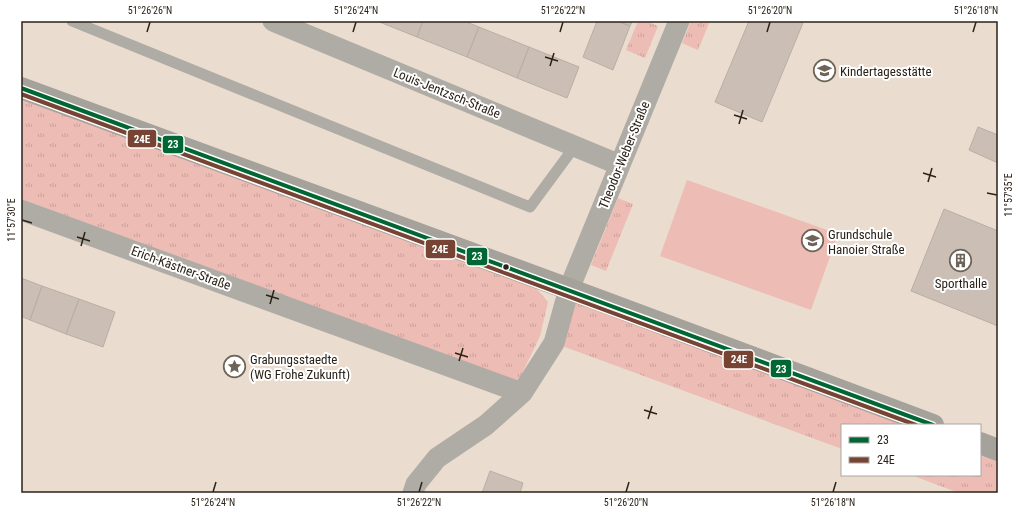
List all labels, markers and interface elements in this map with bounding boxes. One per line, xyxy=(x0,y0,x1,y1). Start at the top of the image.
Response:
text: 51°26'26"N xyxy=(128,5,172,16)
text: 51°26'24"N xyxy=(334,5,378,16)
text: 51°26'22"N xyxy=(541,5,585,16)
text: 51°26'20"N xyxy=(748,5,792,16)
text: 51°26'18"N xyxy=(954,5,998,16)
school or university icon: Kindertagesstätte xyxy=(812,58,838,84)
place label: Kindertagesstätte xyxy=(840,64,932,79)
street label: Louis-Jentzsch-Straße xyxy=(391,65,503,121)
street label: Theodor-Weber-Straße xyxy=(596,99,652,211)
line badge: 24E xyxy=(127,129,157,148)
text: 24E xyxy=(134,133,151,146)
line badge: 23 xyxy=(162,135,184,154)
text: 23 xyxy=(167,138,179,151)
text: 11°57'35"E xyxy=(1003,173,1014,217)
text: 11°57'30"E xyxy=(6,198,17,242)
place label: Grundschule Hanoier Straße xyxy=(828,227,905,257)
school or university icon: Grundschule Hanoier Straße xyxy=(799,228,825,254)
line badge: 24E xyxy=(425,239,456,259)
street label: Erich-Kästner-Straße xyxy=(129,243,233,293)
text: 24E xyxy=(432,243,449,256)
line badge: 23 xyxy=(466,247,488,266)
building icon: Sporthalle xyxy=(948,248,974,274)
text: 23 xyxy=(471,250,483,263)
unlabelled marker xyxy=(501,262,511,272)
place label: Sporthalle xyxy=(935,276,987,291)
line badge: 24E xyxy=(723,350,754,369)
place label: Grabungsstaedte (WG Frohe Zukunft) xyxy=(250,352,350,382)
place icon: Grabungsstaedte (WG Frohe Zukunft) xyxy=(222,353,248,379)
text: 24E xyxy=(731,353,748,366)
line badge: 23 xyxy=(770,359,792,378)
text: 23 xyxy=(775,363,787,376)
legend xyxy=(841,424,981,476)
text: 23 xyxy=(877,433,889,447)
text: 24E xyxy=(877,453,895,467)
text: 51°26'24"N xyxy=(191,497,235,508)
text: 51°26'22"N xyxy=(397,497,441,508)
text: 51°26'20"N xyxy=(604,497,648,508)
text: 51°26'18"N xyxy=(811,497,855,508)

